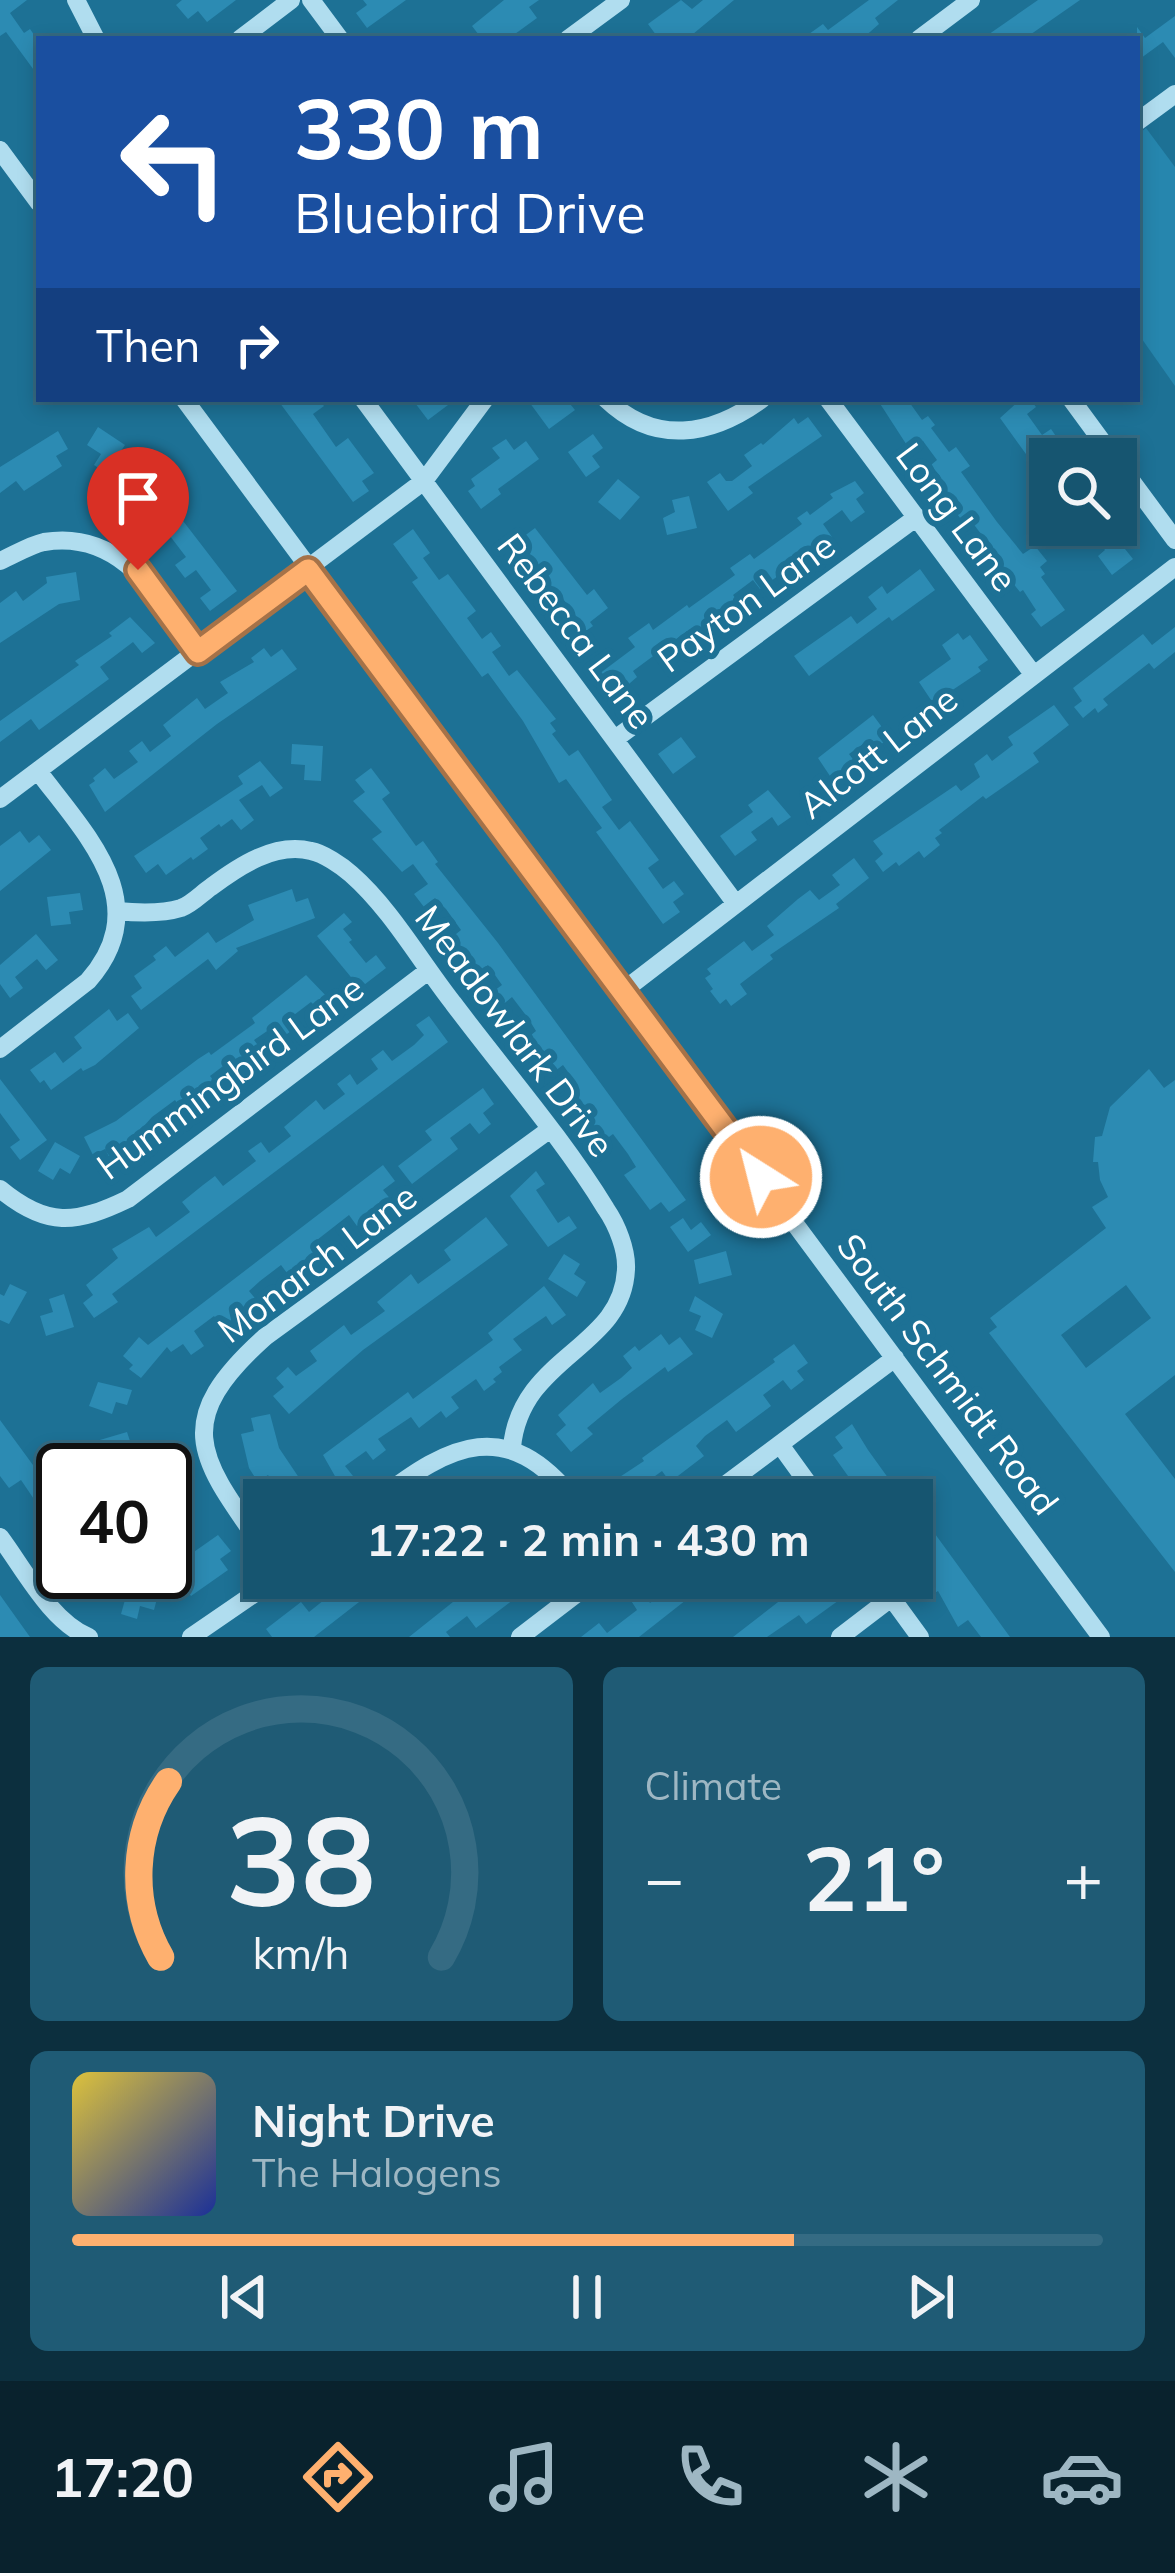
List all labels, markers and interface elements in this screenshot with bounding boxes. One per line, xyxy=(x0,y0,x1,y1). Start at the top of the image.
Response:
text: 330 m xyxy=(294,75,544,180)
icon: left xyxy=(96,84,252,240)
text: Bluebird Drive xyxy=(294,179,646,247)
icon: right xyxy=(224,312,290,378)
text: Then xyxy=(96,317,200,373)
street label: Long Lane xyxy=(887,434,1028,600)
map controls xyxy=(1029,438,1137,546)
button: search xyxy=(1029,438,1137,546)
pin xyxy=(87,447,189,570)
icon: arrive xyxy=(105,465,171,531)
street label: Payton Lane xyxy=(648,522,843,681)
street label: Rebecca Lane xyxy=(488,524,665,737)
street label: Alcott Lane xyxy=(789,676,966,827)
street label: Meadowlark Drive xyxy=(406,896,625,1165)
street label: Hummingbird Lane xyxy=(88,965,372,1189)
position arrow xyxy=(698,1114,824,1240)
street label: Monarch Lane xyxy=(208,1173,425,1352)
street label: South Schmidt Road xyxy=(828,1224,1069,1523)
speed limit sign: 40 xyxy=(36,1443,192,1599)
text: 17:22 · 2 min · 430 m xyxy=(366,1511,810,1567)
text: Climate xyxy=(645,1761,782,1810)
text: 38 xyxy=(226,1781,376,1937)
text: 21° xyxy=(803,1821,945,1934)
text: − xyxy=(645,1836,684,1919)
text: + xyxy=(1063,1836,1103,1919)
text: km/h xyxy=(253,1926,350,1980)
text: Night Drive xyxy=(252,2092,495,2148)
text: The Halogens xyxy=(252,2148,502,2197)
icon: previous xyxy=(211,2264,277,2330)
icon: pause xyxy=(554,2264,620,2330)
icon: next xyxy=(898,2264,964,2330)
icon: directions xyxy=(296,2435,380,2519)
icon: music xyxy=(482,2435,566,2519)
icon: phone xyxy=(668,2435,752,2519)
icon: climate xyxy=(854,2435,938,2519)
icon: car xyxy=(1040,2435,1124,2519)
text: 17:20 xyxy=(51,2443,194,2511)

